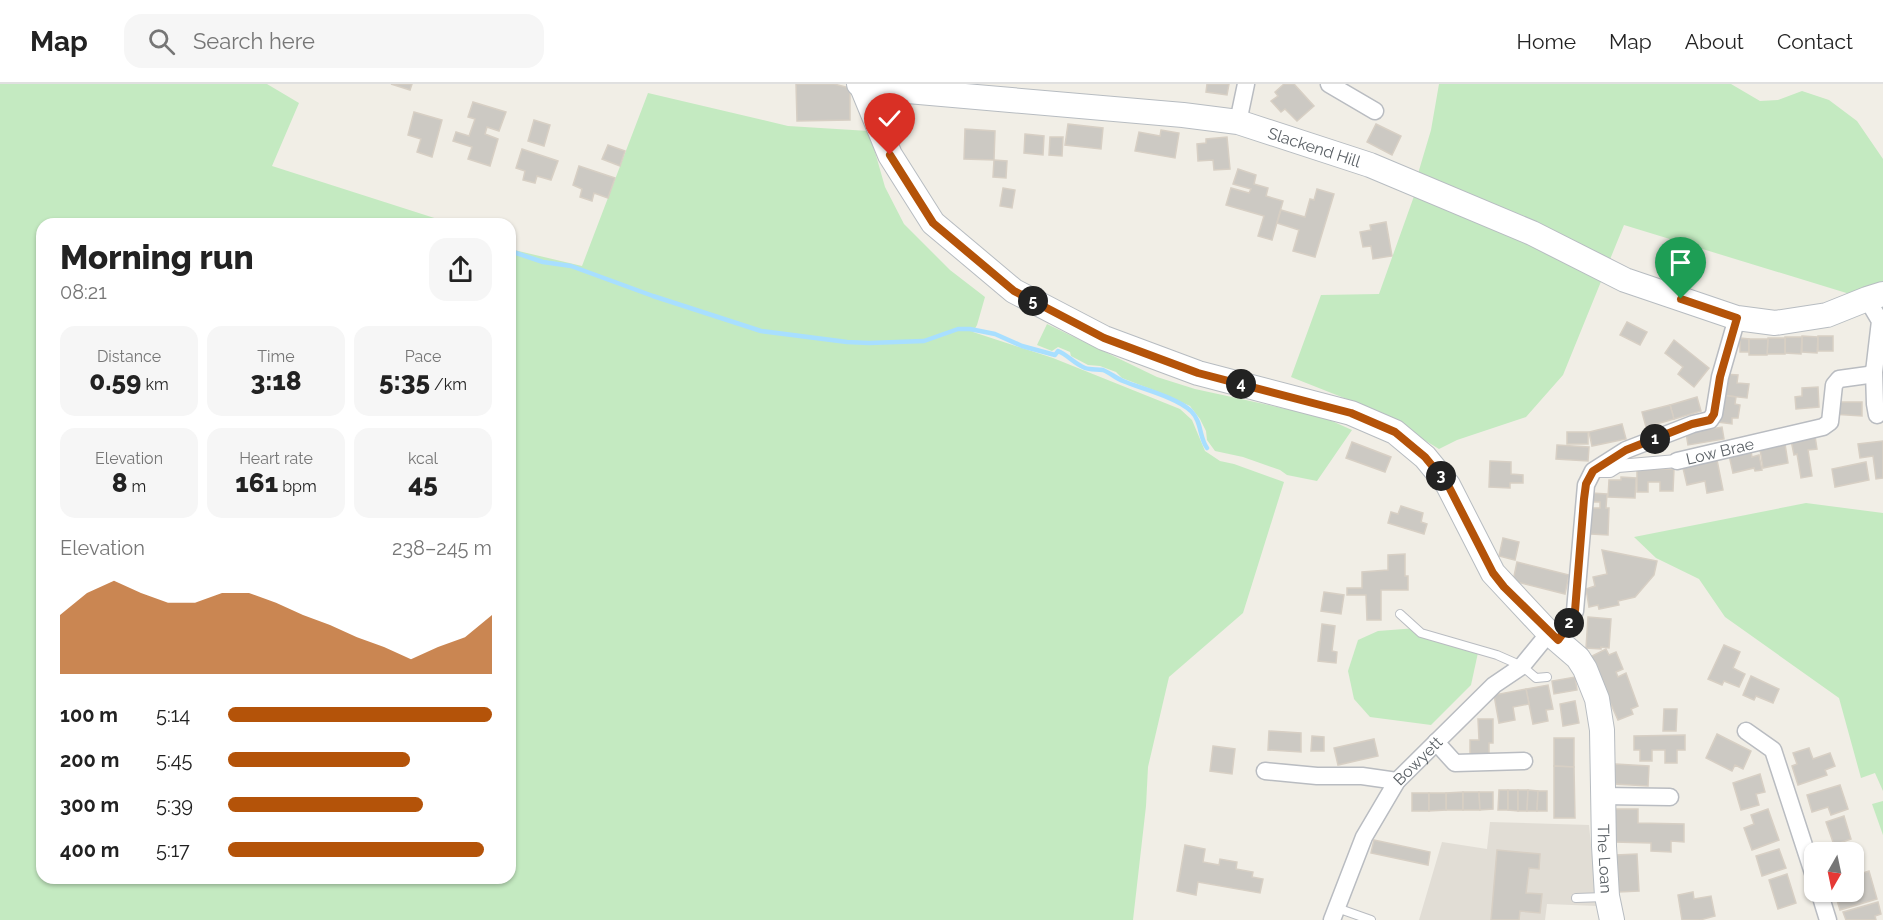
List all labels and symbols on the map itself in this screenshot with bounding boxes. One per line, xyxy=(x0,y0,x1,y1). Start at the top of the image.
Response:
pin xyxy=(864,93,915,155)
street label: Slackend Hill xyxy=(1265,123,1364,172)
pin xyxy=(1655,237,1706,299)
pin: 5 xyxy=(1018,286,1048,316)
pin: 4 xyxy=(1226,369,1256,399)
pin: 1 xyxy=(1640,424,1670,454)
street label: Low Brae xyxy=(1684,434,1756,469)
pin: 3 xyxy=(1426,461,1456,491)
pin: 2 xyxy=(1554,608,1584,638)
street label: Bowyett xyxy=(1390,732,1447,789)
street label: The Loan xyxy=(1594,824,1616,894)
north arrow xyxy=(1804,842,1864,902)

